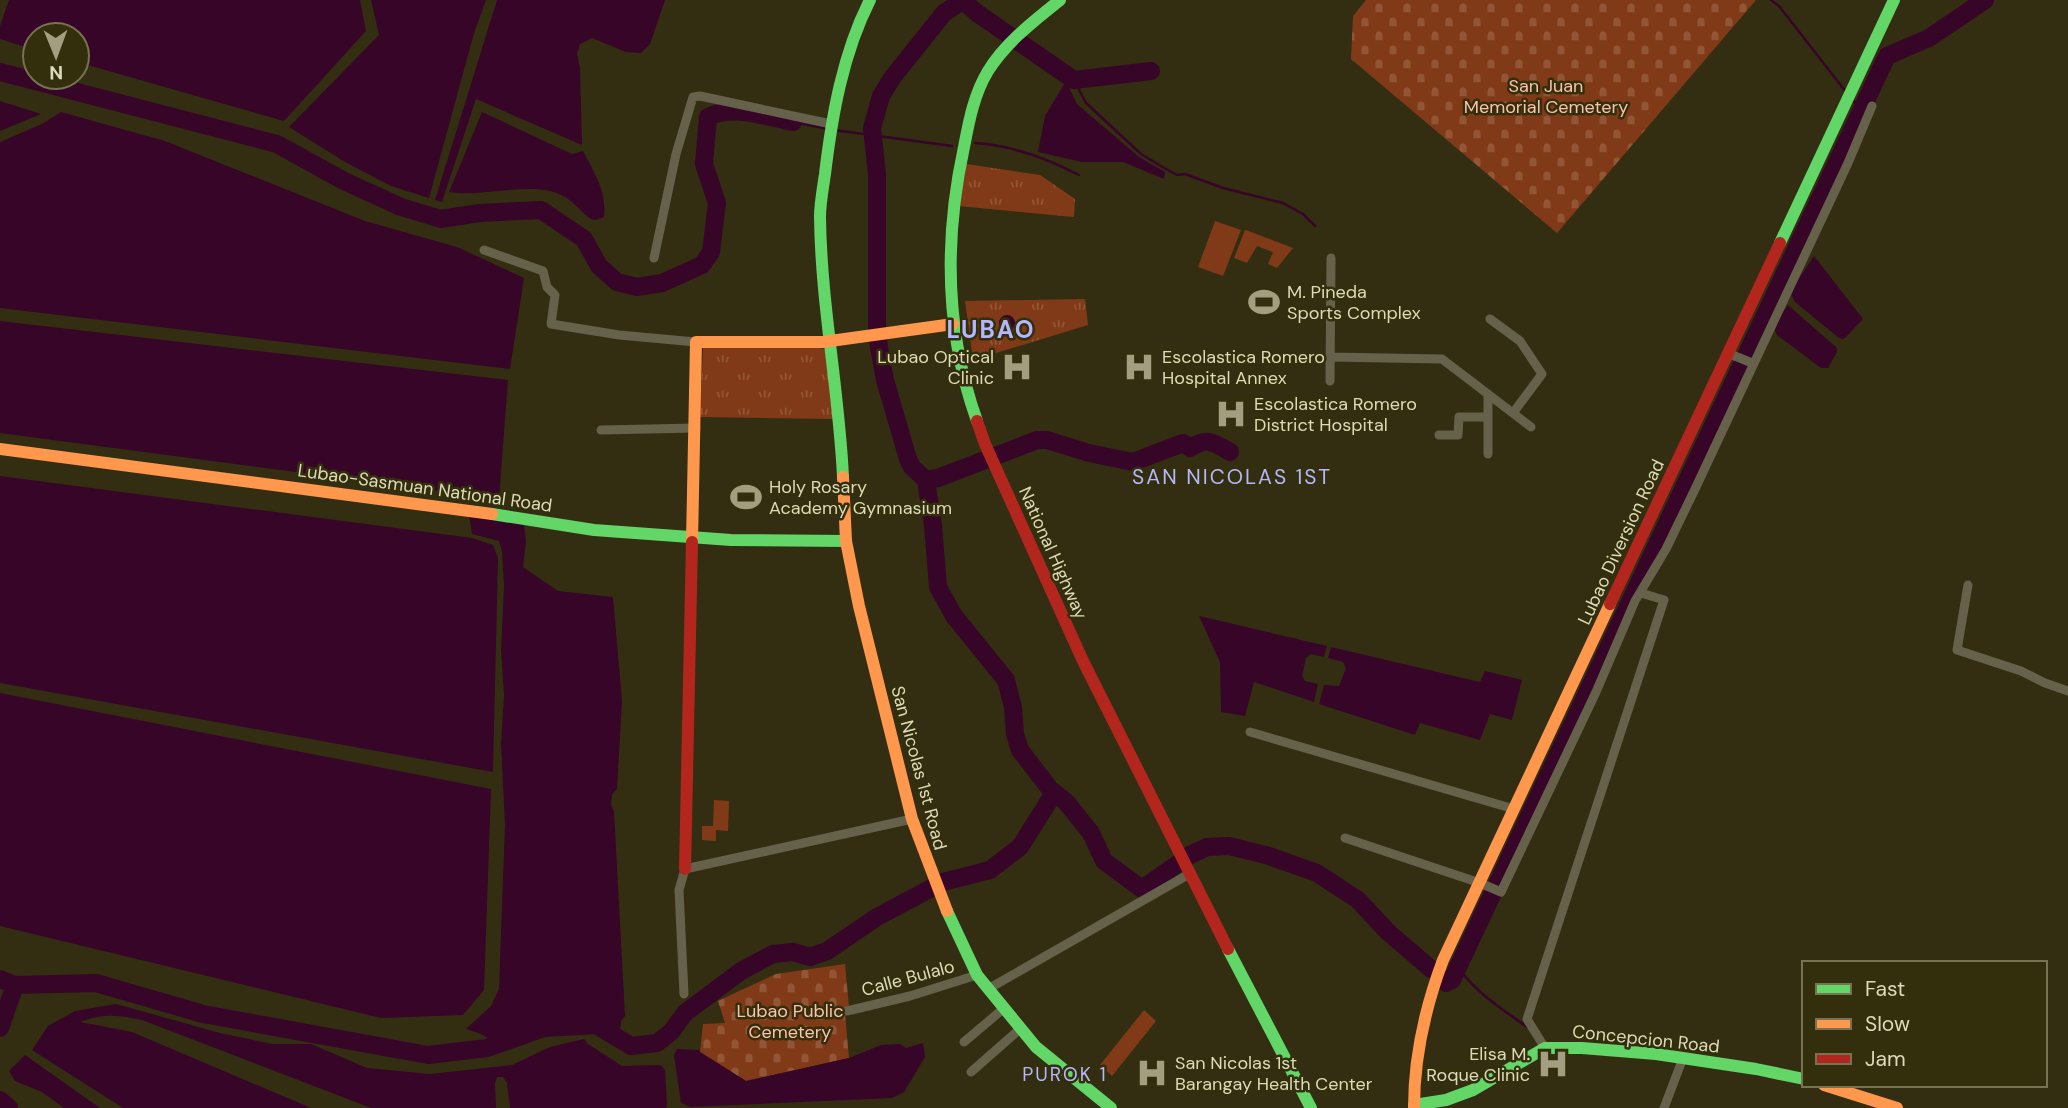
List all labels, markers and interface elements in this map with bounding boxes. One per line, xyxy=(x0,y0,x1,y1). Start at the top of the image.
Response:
north arrow xyxy=(21,21,91,91)
text: N xyxy=(49,60,63,85)
park label: San Juan Memorial Cemetery xyxy=(1464,74,1628,119)
place label: M. Pineda Sports Complex xyxy=(1287,280,1421,325)
sports icon: M. Pineda Sports Complex xyxy=(1247,285,1281,319)
district label: LUBAO xyxy=(946,314,1036,345)
place label: Lubao Optical Clinic xyxy=(877,345,994,390)
place label: Escolastica Romero Hospital Annex xyxy=(1162,345,1325,390)
hospital icon: Lubao Optical Clinic xyxy=(1000,350,1034,384)
hospital icon: Escolastica Romero Hospital Annex xyxy=(1122,350,1156,384)
place label: Escolastica Romero District Hospital xyxy=(1254,392,1417,437)
hospital icon: Escolastica Romero District Hospital xyxy=(1214,397,1248,431)
street label: Lubao Diversion Road xyxy=(1572,455,1670,629)
street label: Lubao-Sasmuan National Road xyxy=(296,458,554,518)
district label: SAN NICOLAS 1ST xyxy=(1132,463,1332,491)
place label: Holy Rosary Academy Gymnasium xyxy=(769,475,952,520)
sports icon: Holy Rosary Academy Gymnasium xyxy=(729,480,763,514)
street label: National Highway xyxy=(1013,483,1093,623)
street label: San Nicolas 1st Road xyxy=(886,683,952,853)
street label: Calle Bulalo xyxy=(859,954,957,1002)
legend xyxy=(1802,961,2047,1087)
text: Fast xyxy=(1865,975,1905,1003)
park label: Lubao Public Cemetery xyxy=(737,999,843,1044)
text: Slow xyxy=(1865,1010,1910,1038)
street label: Concepcion Road xyxy=(1571,1019,1721,1059)
place label: Elisa M. Roque Clinic xyxy=(1426,1042,1530,1087)
text: Jam xyxy=(1865,1045,1906,1073)
hospital icon: Elisa M. Roque Clinic xyxy=(1536,1047,1570,1081)
place label: San Nicolas 1st Barangay Health Center xyxy=(1175,1051,1373,1096)
hospital icon: San Nicolas 1st Barangay Health Center xyxy=(1135,1056,1169,1090)
district label: PUROK 1 xyxy=(1022,1062,1108,1087)

